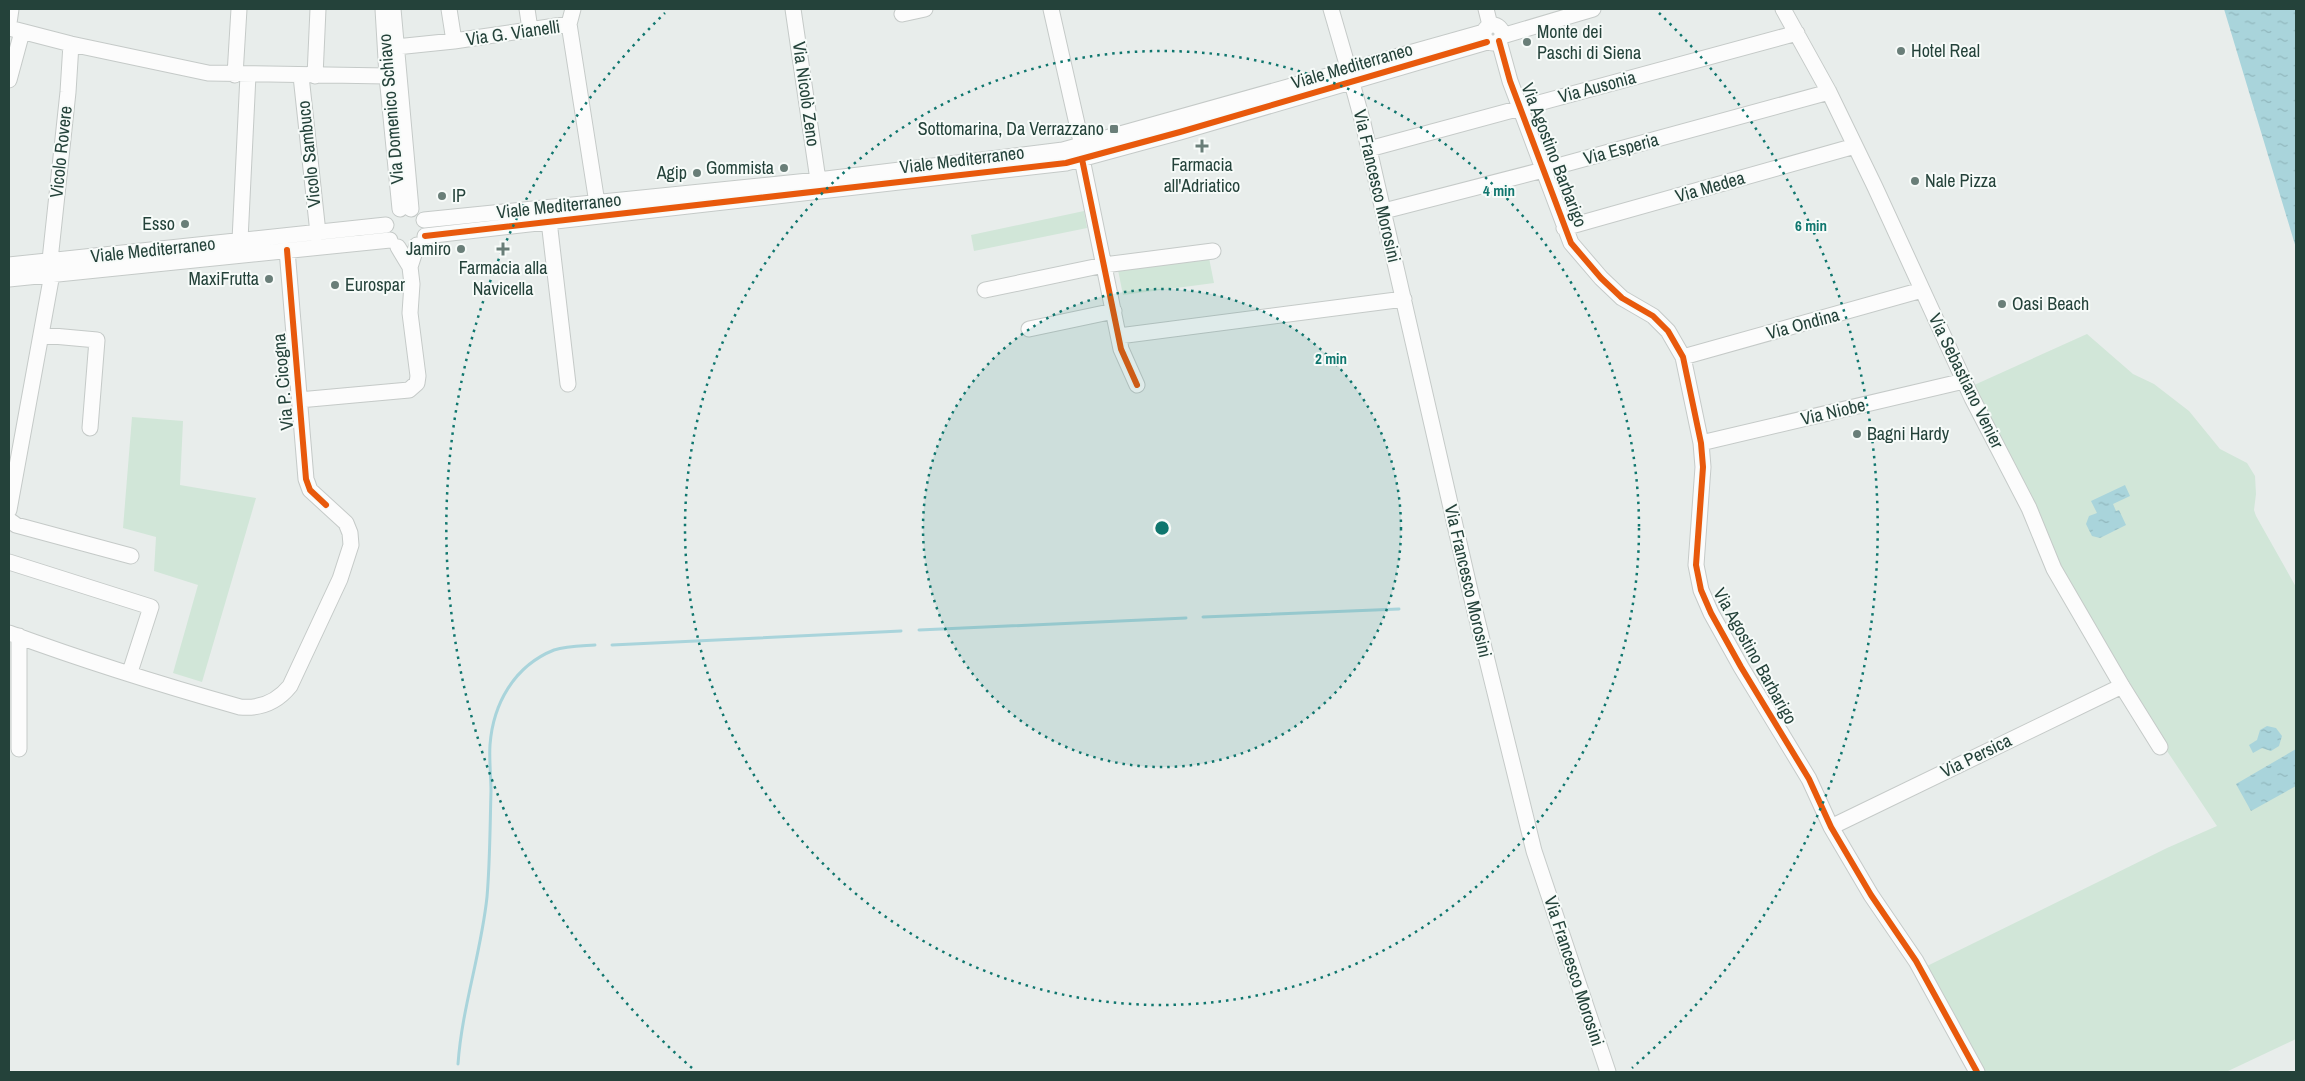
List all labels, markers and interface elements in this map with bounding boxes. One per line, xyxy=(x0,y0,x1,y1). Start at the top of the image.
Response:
street label: Via G. Vianelli xyxy=(464,14,562,51)
place label: Monte dei Paschi di Siena xyxy=(1537,19,1641,65)
street label: Via Domenico Schiavo xyxy=(371,33,410,185)
street label: Viale Mediterraneo xyxy=(1288,36,1416,95)
marker: Monte dei Paschi di Siena xyxy=(1521,36,1533,48)
place label: Hotel Real xyxy=(1911,38,1980,63)
street label: Via Nicolò Zeno xyxy=(787,40,826,148)
marker: Hotel Real xyxy=(1895,45,1907,57)
street label: Via Ausonia xyxy=(1555,64,1638,109)
street label: Via Agostino Barbarigo xyxy=(1515,79,1593,230)
street label: Vicolo Sambuco xyxy=(290,99,327,209)
street label: Vicolo Rovere xyxy=(43,105,78,199)
street label: Via Francesco Morosini xyxy=(1348,107,1407,265)
place label: Sottomarina, Da Verrazzano xyxy=(918,116,1104,141)
marker: Sottomarina, Da Verrazzano xyxy=(1108,123,1120,135)
street label: Via Esperia xyxy=(1581,126,1661,171)
street label: Viale Mediterraneo xyxy=(898,139,1026,180)
marker: Farmacia all'Adriatico xyxy=(1196,140,1208,152)
place label: Farmacia all'Adriatico xyxy=(1164,152,1240,198)
place label: Gommista xyxy=(706,155,774,180)
place label: Agip xyxy=(656,160,687,185)
marker: Gommista xyxy=(778,162,790,174)
street label: Via Medea xyxy=(1672,165,1748,208)
marker: Agip xyxy=(691,167,703,179)
place label: Nale Pizza xyxy=(1925,168,1996,193)
marker: Nale Pizza xyxy=(1909,175,1921,187)
text: 4 min xyxy=(1483,180,1515,201)
place label: IP xyxy=(452,183,466,208)
street label: Viale Mediterraneo xyxy=(495,187,623,224)
marker: IP xyxy=(436,190,448,202)
place label: Esso xyxy=(142,211,175,236)
text: 6 min xyxy=(1795,215,1827,236)
marker: Esso xyxy=(179,218,191,230)
street label: Viale Mediterraneo xyxy=(89,231,217,268)
place label: Jamiro xyxy=(406,236,451,261)
marker: Jamiro xyxy=(455,243,467,255)
marker: Farmacia alla Navicella xyxy=(497,243,509,255)
place label: Farmacia alla Navicella xyxy=(459,255,547,301)
place label: MaxiFrutta xyxy=(188,266,259,291)
place label: Eurospar xyxy=(345,272,405,297)
marker: MaxiFrutta xyxy=(263,273,275,285)
marker: Eurospar xyxy=(329,279,341,291)
place label: Oasi Beach xyxy=(2012,291,2089,316)
marker: Oasi Beach xyxy=(1996,298,2008,310)
street label: Via Ondina xyxy=(1764,302,1842,345)
street label: Via Sebastiano Venier xyxy=(1923,309,2010,453)
street label: Via P. Cicogna xyxy=(266,333,299,432)
text: 2 min xyxy=(1315,348,1347,369)
street label: Via Niobe xyxy=(1798,392,1868,431)
place label: Bagni Hardy xyxy=(1867,421,1950,446)
marker: Bagni Hardy xyxy=(1851,428,1863,440)
street label: Via Francesco Morosini xyxy=(1439,502,1498,660)
centre of rings xyxy=(1153,519,1171,537)
street label: Via Agostino Barbarigo xyxy=(1708,583,1803,728)
street label: Via Persica xyxy=(1936,728,2015,783)
street label: Via Francesco Morosini xyxy=(1538,893,1611,1049)

